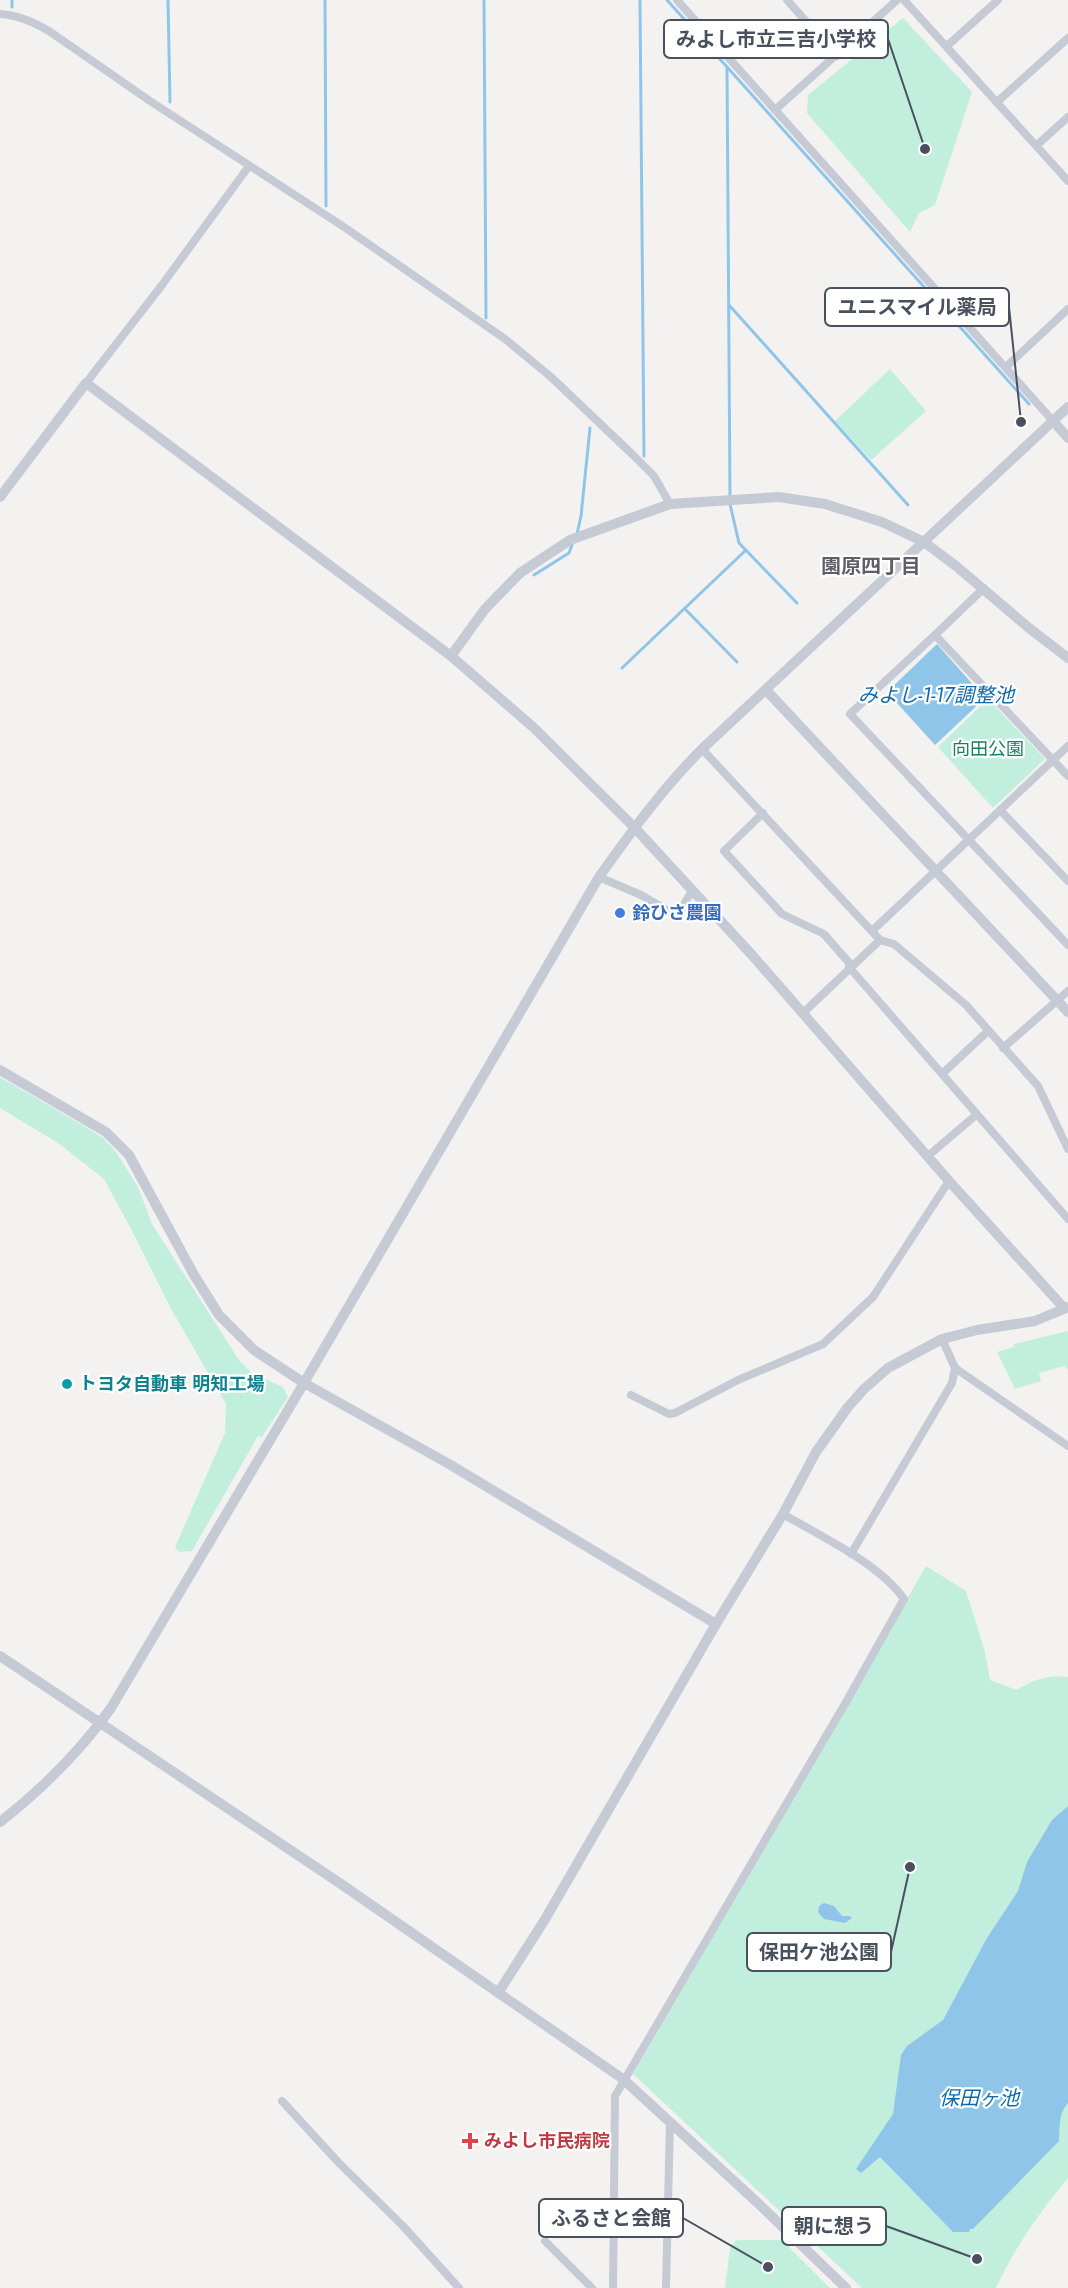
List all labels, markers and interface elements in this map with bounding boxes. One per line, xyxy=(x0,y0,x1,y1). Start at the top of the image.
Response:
callout: みよし市立三吉小学校 xyxy=(664,20,888,58)
text: みよし市立三吉小学校 xyxy=(676,25,876,54)
callout: ユニスマイル薬局 xyxy=(825,288,1009,326)
text: ユニスマイル薬局 xyxy=(837,293,997,322)
district label: 園原四丁目 xyxy=(821,552,921,581)
water label: みよし-1-17調整池 xyxy=(858,681,1016,710)
park label: 向田公園 xyxy=(952,736,1024,762)
place label: 鈴ひさ農園 xyxy=(632,900,722,926)
marker: 鈴ひさ農園 xyxy=(613,906,627,920)
place label: トヨタ自動車 明知工場 xyxy=(79,1371,264,1397)
marker: トヨタ自動車 明知工場 xyxy=(60,1377,74,1391)
callout: 保田ケ池公園 xyxy=(747,1933,891,1971)
text: 保田ケ池公園 xyxy=(759,1938,879,1967)
water label: 保田ヶ池 xyxy=(939,2084,1021,2113)
place label: みよし市民病院 xyxy=(484,2128,610,2154)
marker: みよし市民病院 xyxy=(461,2132,479,2150)
callout: ふるさと会館 xyxy=(539,2199,683,2237)
text: ふるさと会館 xyxy=(551,2204,671,2233)
callout: 朝に想う xyxy=(782,2207,886,2245)
text: 朝に想う xyxy=(794,2212,874,2241)

